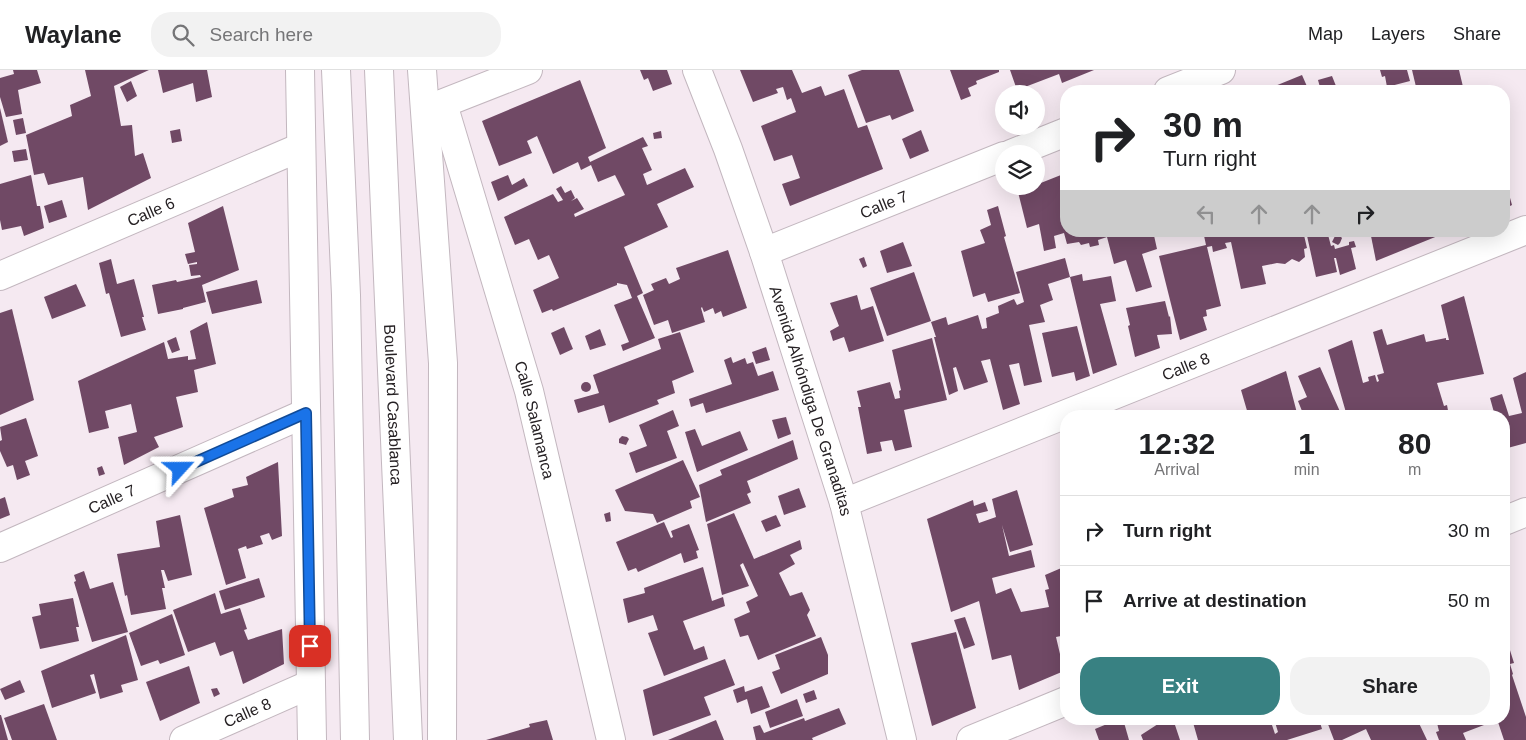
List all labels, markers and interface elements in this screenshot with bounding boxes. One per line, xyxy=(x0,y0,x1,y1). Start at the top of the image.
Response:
search box xyxy=(151,12,501,57)
text: Waylane xyxy=(25,21,121,48)
icon: search xyxy=(169,21,197,49)
text: Search here xyxy=(209,24,313,45)
text: Map xyxy=(1308,24,1343,44)
text: Layers xyxy=(1371,24,1425,44)
text: Share xyxy=(1453,24,1501,44)
map controls xyxy=(995,85,1045,195)
button: sound xyxy=(995,85,1045,135)
icon: right xyxy=(1080,105,1145,170)
text: 30 m xyxy=(1163,105,1243,144)
button: layers xyxy=(995,145,1045,195)
text: Turn right xyxy=(1163,146,1256,171)
street label: Calle 7 xyxy=(858,187,910,222)
street label: Calle 6 xyxy=(125,194,177,229)
icon: left xyxy=(1192,200,1220,228)
icon: ahead xyxy=(1245,200,1273,228)
icon: ahead xyxy=(1298,200,1326,228)
icon: right xyxy=(1351,200,1379,228)
street label: Avenida Alhóndiga De Granaditas xyxy=(766,284,855,517)
street label: Boulevard Casablanca xyxy=(381,324,405,486)
street label: Calle 8 xyxy=(1160,350,1212,384)
street label: Calle Salamanca xyxy=(511,359,557,481)
text: 12:32 xyxy=(1139,427,1215,460)
text: 1 xyxy=(1298,427,1315,460)
text: 80 xyxy=(1398,427,1431,460)
position arrow xyxy=(153,442,205,494)
text: Arrival xyxy=(1154,461,1200,478)
text: min xyxy=(1294,461,1320,478)
text: m xyxy=(1408,461,1421,478)
street label: Calle 7 xyxy=(86,481,138,517)
icon: right xyxy=(1080,517,1108,545)
text: Turn right xyxy=(1123,520,1211,541)
text: 30 m xyxy=(1448,520,1490,541)
icon: arrive xyxy=(1080,587,1108,615)
text: Arrive at destination xyxy=(1123,590,1307,611)
text: 50 m xyxy=(1448,590,1490,611)
pin xyxy=(289,625,331,667)
icon: arrive xyxy=(296,632,324,660)
button: Exit xyxy=(1080,657,1280,715)
button: Share xyxy=(1290,657,1490,715)
street label: Calle 8 xyxy=(221,695,274,730)

